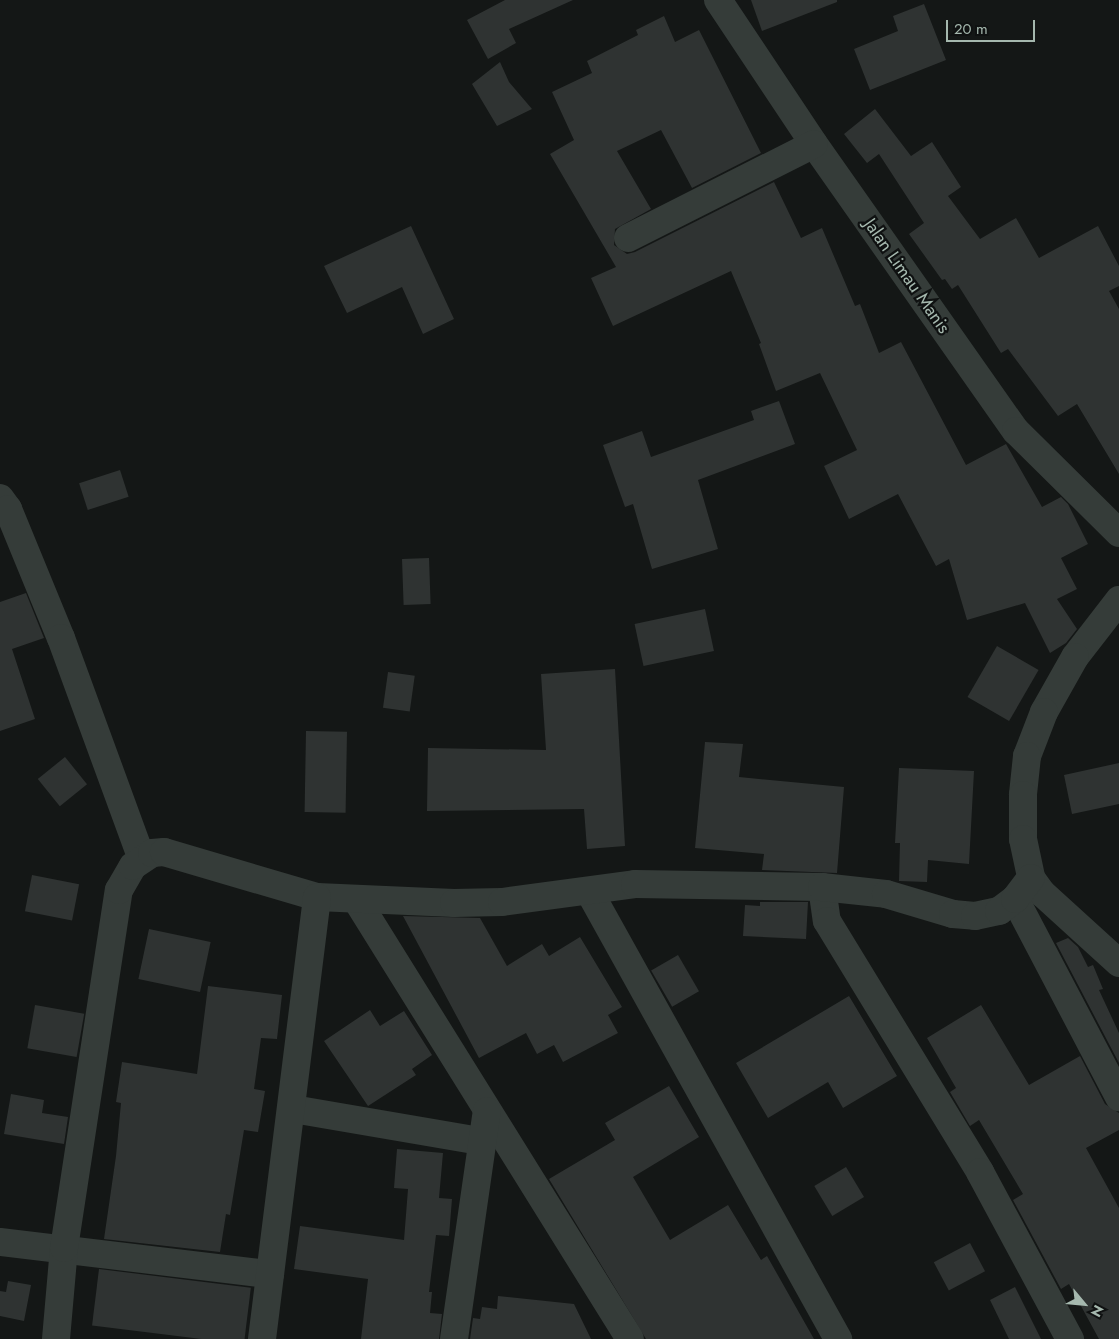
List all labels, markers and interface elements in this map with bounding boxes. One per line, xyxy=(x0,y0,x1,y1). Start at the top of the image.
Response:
scale bar xyxy=(949,10,1038,42)
text: 20 m xyxy=(954,18,988,40)
street label: Jalan Limau Manis xyxy=(859,214,955,338)
north arrow xyxy=(1059,1279,1109,1329)
text: N xyxy=(1086,1301,1109,1321)

